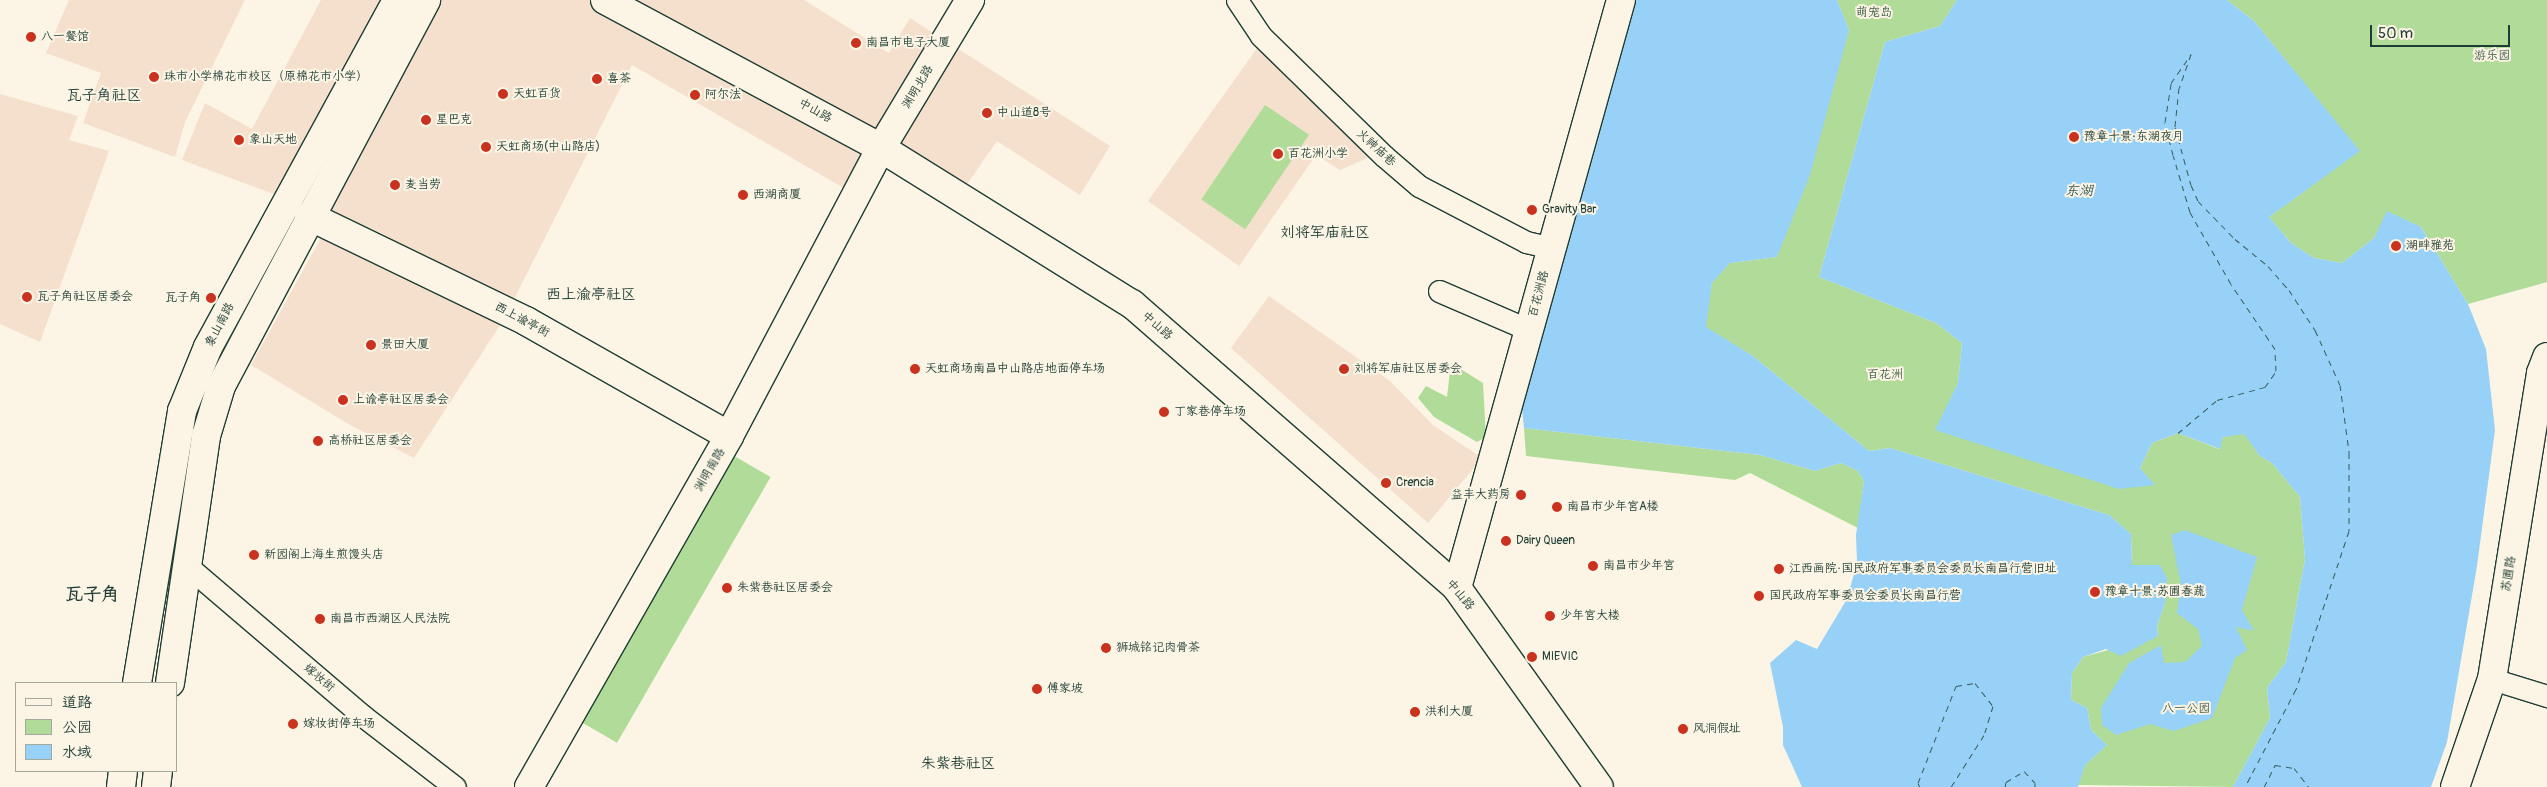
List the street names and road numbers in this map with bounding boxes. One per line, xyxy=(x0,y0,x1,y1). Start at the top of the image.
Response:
street label: 渊明北路 xyxy=(899,63,937,111)
street label: 中山路 xyxy=(796,96,834,126)
street label: 火神庙巷 xyxy=(1354,126,1398,170)
street label: 百花洲路 xyxy=(1526,269,1552,319)
street label: 象山南路 xyxy=(202,300,238,350)
street label: 西上谕亭街 xyxy=(492,300,552,340)
street label: 中山路 xyxy=(1139,309,1175,343)
street label: 渊明南路 xyxy=(692,446,728,494)
street label: 苏圃路 xyxy=(2499,555,2519,593)
street label: 中山路 xyxy=(1443,577,1477,613)
street label: 嫁妆街 xyxy=(301,661,337,695)

